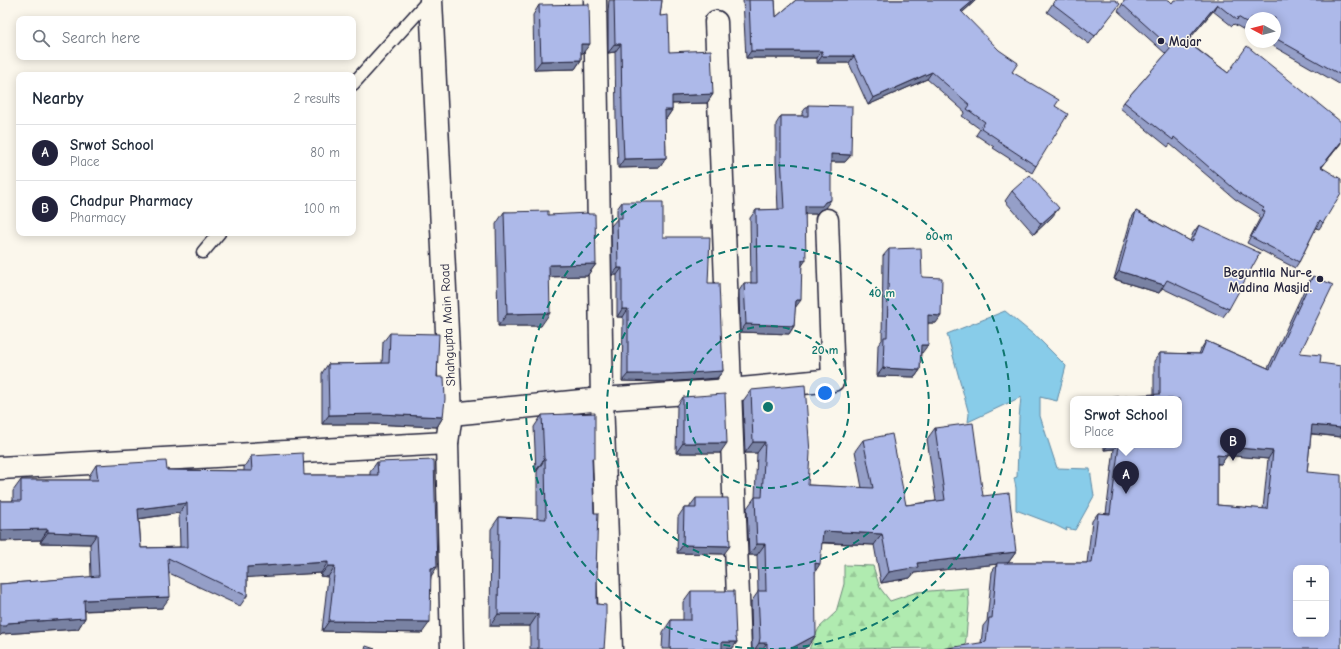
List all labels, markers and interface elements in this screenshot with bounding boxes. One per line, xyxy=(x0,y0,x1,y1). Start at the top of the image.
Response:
north arrow xyxy=(1245,12,1281,48)
search box xyxy=(16,16,356,60)
icon: search xyxy=(30,27,52,49)
text: Search here xyxy=(62,29,140,47)
place label: Majar xyxy=(1169,34,1202,49)
marker: Majar xyxy=(1156,36,1166,46)
text: Nearby xyxy=(32,89,83,108)
text: 2 results xyxy=(293,91,340,106)
text: Srwot School xyxy=(70,136,154,154)
text: A xyxy=(41,145,49,160)
text: 80 m xyxy=(310,145,340,160)
text: Place xyxy=(70,154,100,169)
text: Chadpur Pharmacy xyxy=(70,192,193,210)
text: B xyxy=(41,201,49,216)
text: 100 m xyxy=(304,201,340,216)
text: Pharmacy xyxy=(70,210,126,225)
text: 60 m xyxy=(926,229,952,243)
street label: Shahgupta Main Road xyxy=(437,263,458,387)
place label: Beguntila Nur-e Madina Masjid. xyxy=(1223,265,1313,295)
marker: Beguntila Nur-e Madina Masjid. xyxy=(1315,274,1325,284)
text: 40 m xyxy=(869,286,895,300)
text: 20 m xyxy=(812,343,838,357)
your location xyxy=(815,383,835,403)
popup xyxy=(1070,396,1182,448)
centre of rings xyxy=(761,400,775,414)
text: Srwot School xyxy=(1084,406,1168,424)
text: Place xyxy=(1084,424,1114,439)
pin: B xyxy=(1220,428,1246,461)
pin: A xyxy=(1113,461,1139,494)
map controls xyxy=(1293,565,1329,637)
button: + xyxy=(1293,565,1329,601)
button: − xyxy=(1293,601,1329,637)

